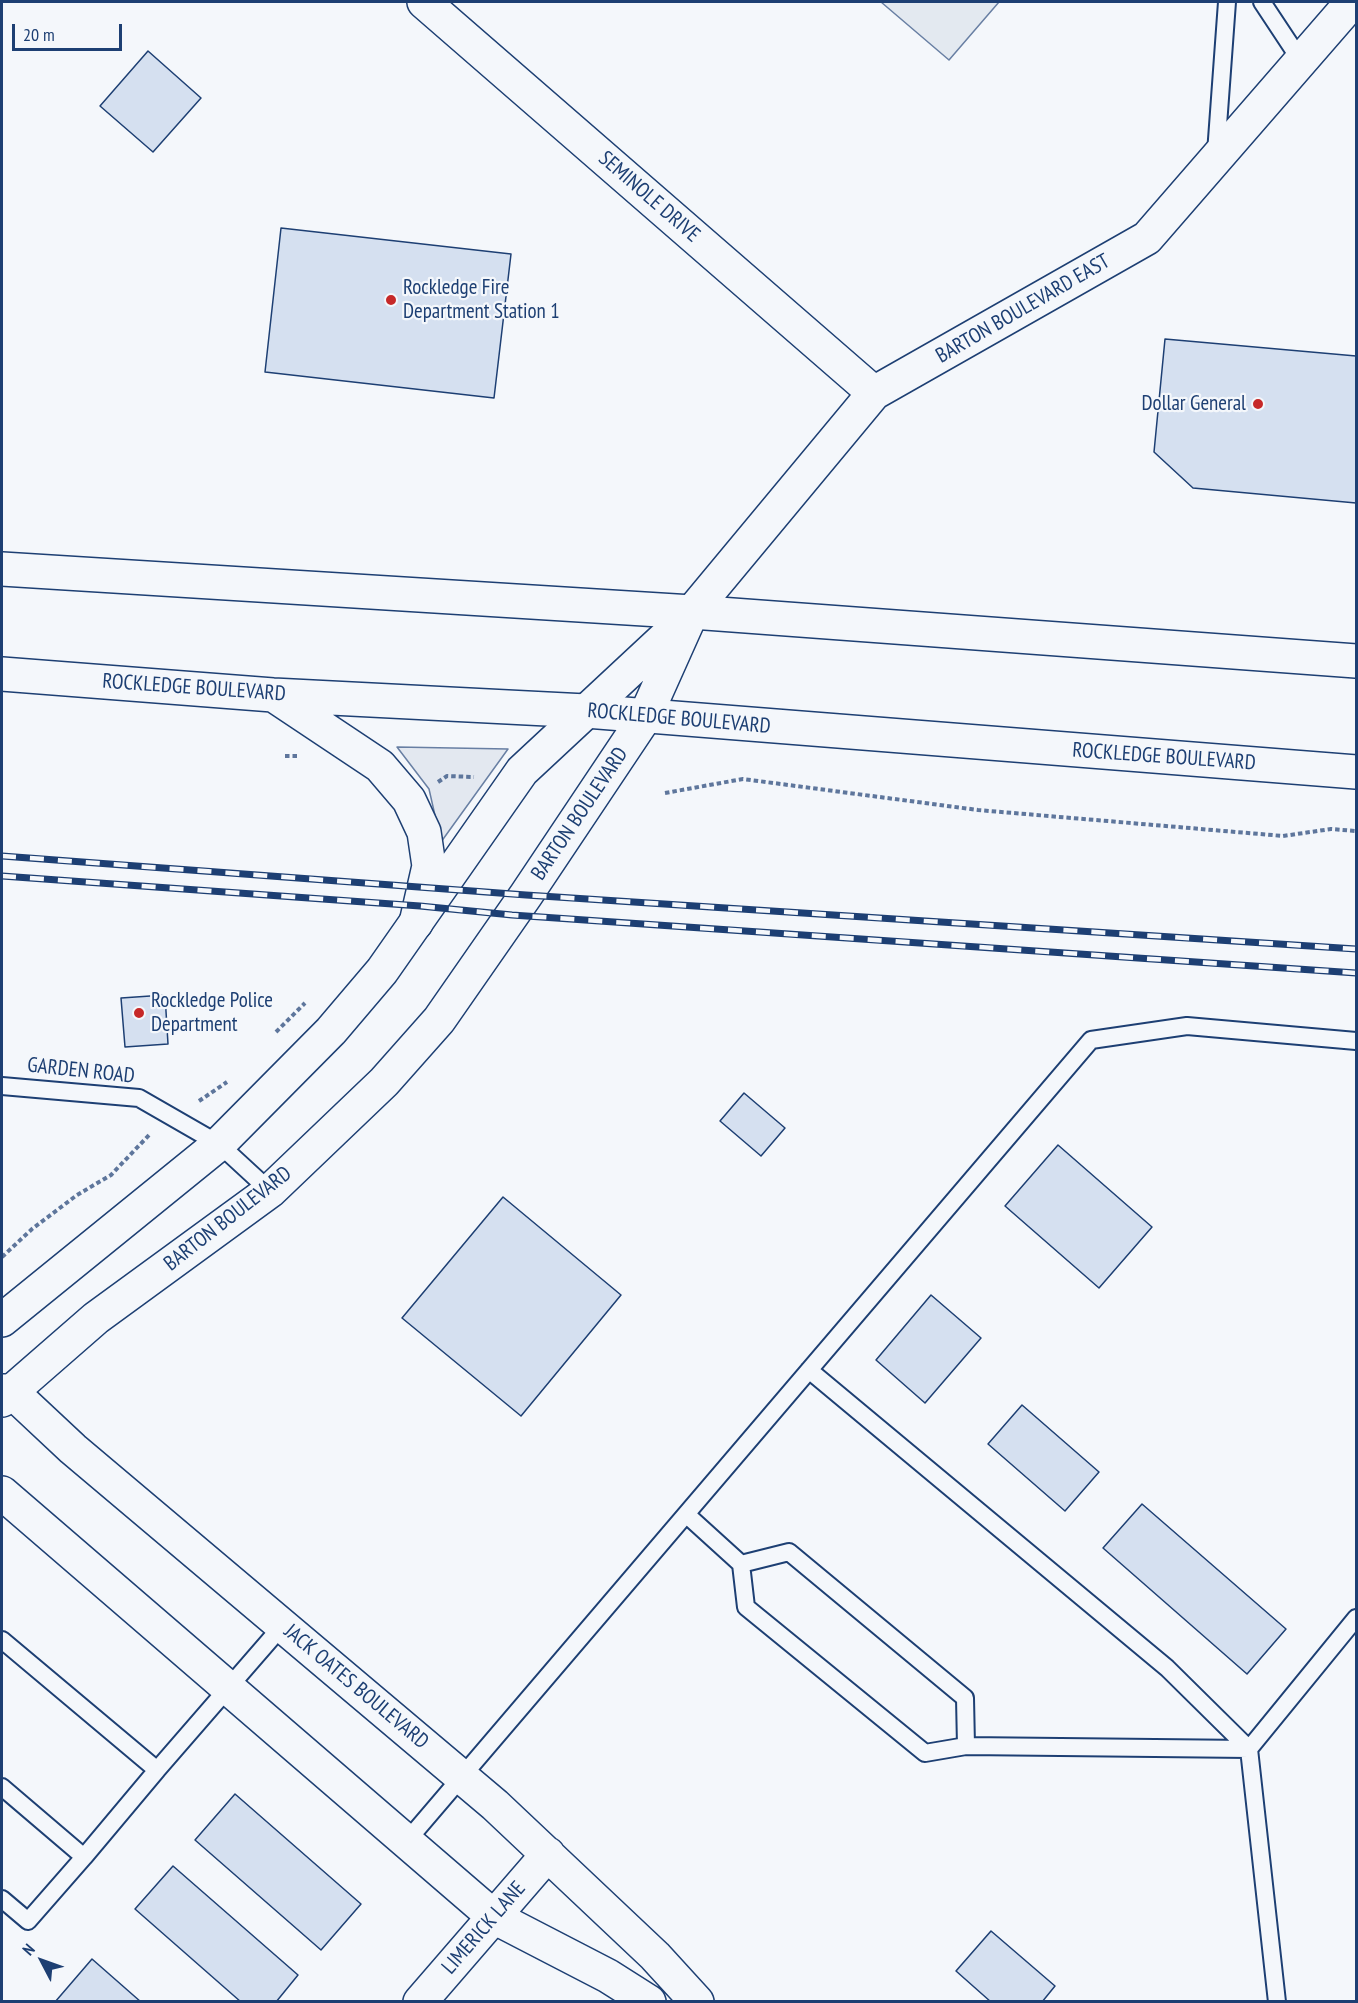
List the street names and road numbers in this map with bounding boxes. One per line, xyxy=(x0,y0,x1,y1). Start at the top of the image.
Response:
street label: SEMINOLE DRIVE xyxy=(593,146,705,248)
street label: BARTON BOULEVARD EAST xyxy=(932,249,1114,369)
street label: ROCKLEDGE BOULEVARD xyxy=(102,669,286,707)
street label: ROCKLEDGE BOULEVARD xyxy=(586,698,772,740)
street label: ROCKLEDGE BOULEVARD xyxy=(1072,738,1256,776)
street label: BARTON BOULEVARD xyxy=(526,743,634,885)
street label: GARDEN ROAD xyxy=(26,1053,136,1089)
street label: BARTON BOULEVARD xyxy=(159,1161,297,1277)
street label: JACK OATES BOULEVARD xyxy=(279,1619,433,1755)
street label: LIMERICK LANE xyxy=(437,1877,531,1979)

